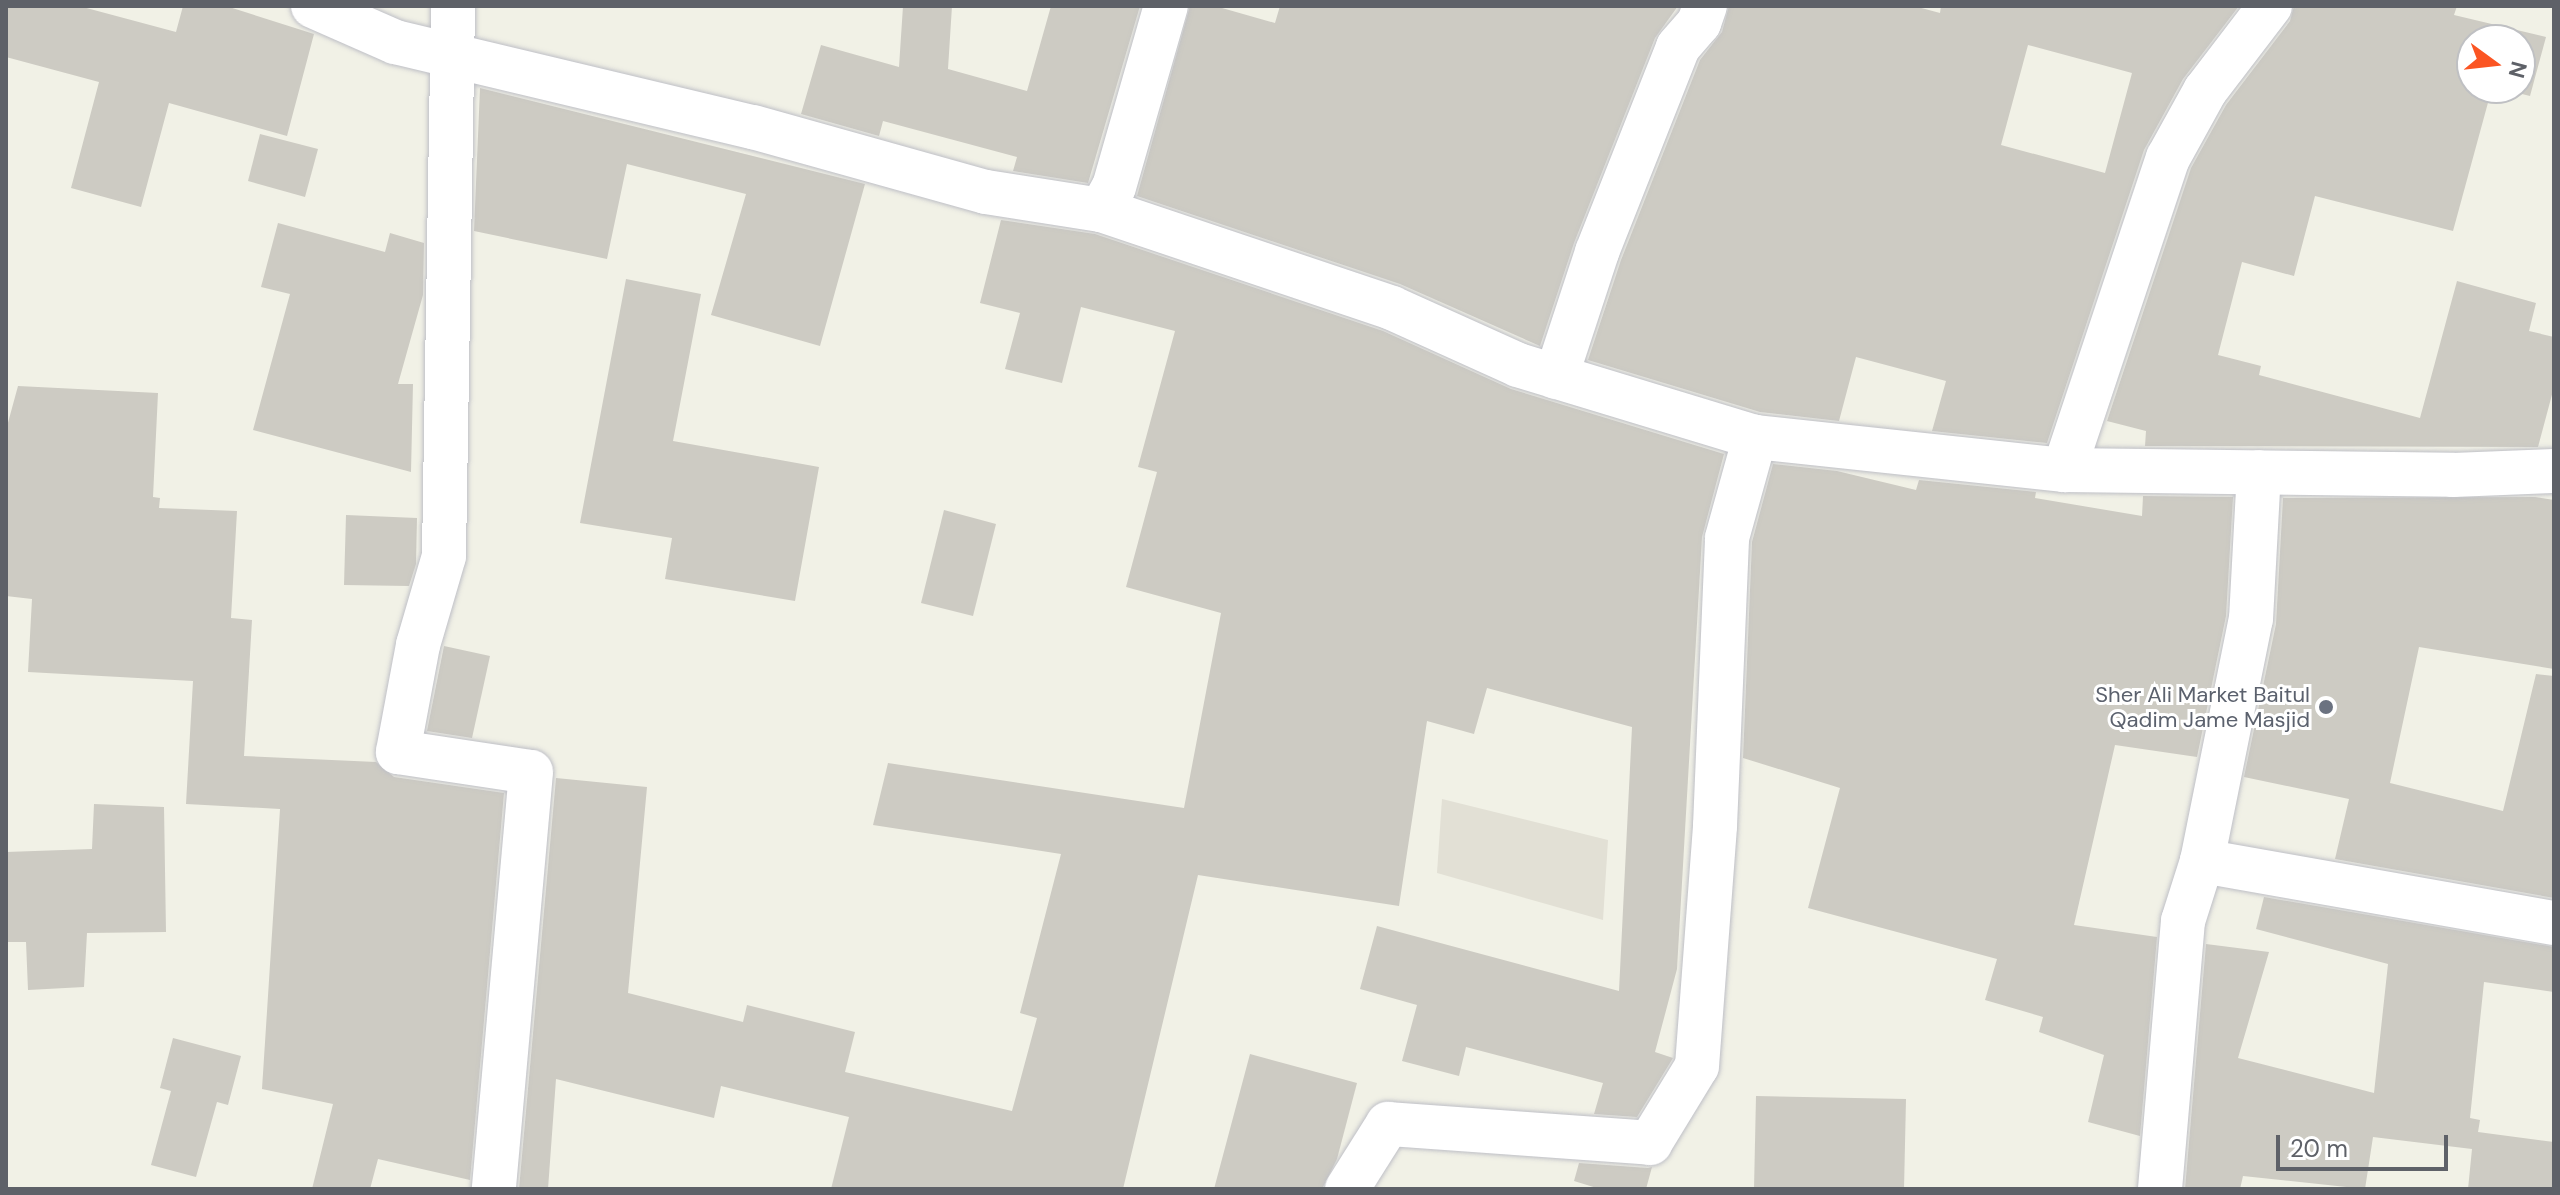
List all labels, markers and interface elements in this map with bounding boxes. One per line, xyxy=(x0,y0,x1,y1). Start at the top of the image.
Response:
north arrow xyxy=(2456,24,2536,104)
text: N xyxy=(2502,58,2534,81)
place label: Sher Ali Market Baitul Qadim Jame Masjid xyxy=(2095,681,2310,732)
marker: Sher Ali Market Baitul Qadim Jame Masjid xyxy=(2317,698,2335,716)
scale bar xyxy=(2280,1119,2452,1169)
text: 20 m xyxy=(2290,1133,2348,1164)

